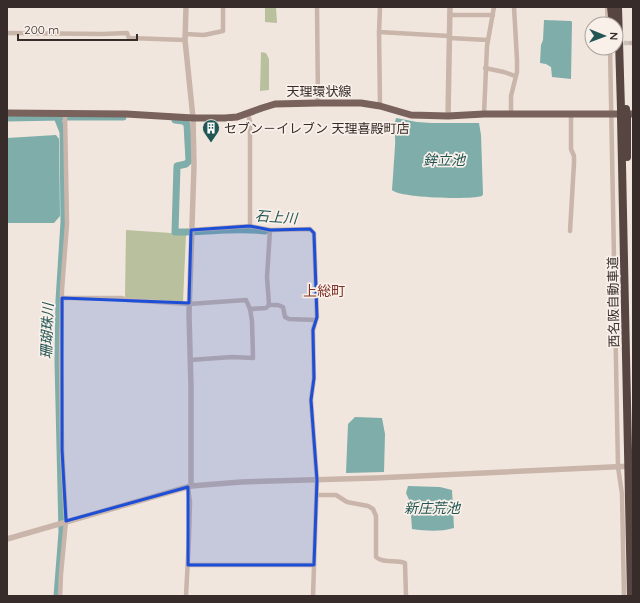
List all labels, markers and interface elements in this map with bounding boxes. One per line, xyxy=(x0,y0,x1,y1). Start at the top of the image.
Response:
scale bar xyxy=(18,16,137,42)
north arrow xyxy=(584,16,624,56)
text: 200 m xyxy=(24,22,59,37)
text: N xyxy=(607,32,621,40)
street label: 天理環状線 xyxy=(286,83,352,99)
building icon: セブン－イレブン 天理喜殿町店 xyxy=(201,118,221,143)
place label: セブン－イレブン 天理喜殿町店 xyxy=(224,120,410,136)
water label: 鉾立池 xyxy=(423,151,467,169)
water label: 石上川 xyxy=(254,207,300,228)
street label: 西名阪自動車道 xyxy=(604,256,622,348)
district label: 上総町 xyxy=(303,282,345,300)
water label: 珊瑚珠川 xyxy=(37,301,57,359)
water label: 新庄荒池 xyxy=(404,499,462,517)

